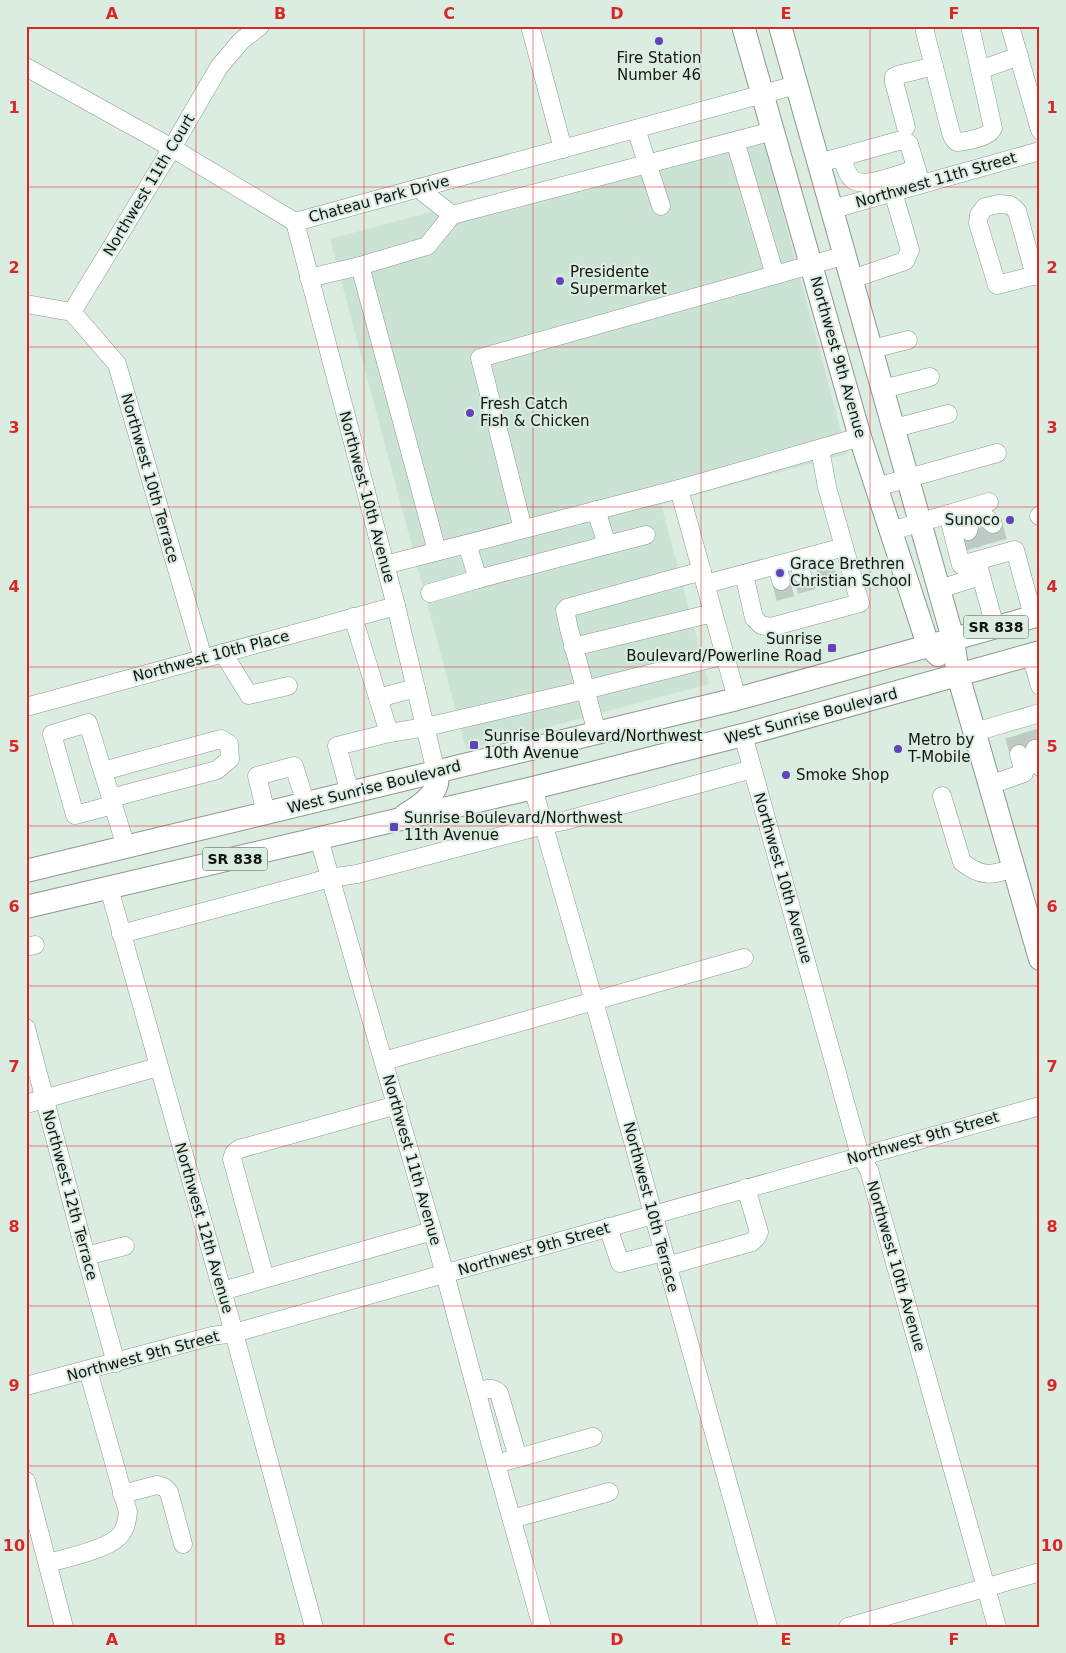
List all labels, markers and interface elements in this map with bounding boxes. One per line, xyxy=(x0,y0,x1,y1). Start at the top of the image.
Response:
text: A xyxy=(106,4,119,23)
text: B xyxy=(274,4,286,23)
text: C xyxy=(443,4,455,23)
text: D xyxy=(610,4,624,23)
text: E xyxy=(781,4,791,23)
text: F xyxy=(949,4,959,23)
marker: Fire Station Number 46 xyxy=(653,35,665,47)
place label: Fire Station Number 46 xyxy=(617,49,701,84)
text: 1 xyxy=(8,98,20,117)
text: 1 xyxy=(1046,98,1058,117)
street label: Northwest 11th Court xyxy=(99,111,199,259)
street label: Northwest 11th Street xyxy=(853,148,1019,212)
street label: Chateau Park Drive xyxy=(307,172,451,226)
text: 2 xyxy=(8,258,20,277)
text: 2 xyxy=(1046,258,1058,277)
place label: Presidente Supermarket xyxy=(570,263,667,298)
street label: Northwest 9th Avenue xyxy=(806,274,870,440)
marker: Presidente Supermarket xyxy=(554,275,566,287)
street label: Northwest 10th Terrace xyxy=(117,391,183,565)
place label: Fresh Catch Fish & Chicken xyxy=(480,395,590,430)
marker: Fresh Catch Fish & Chicken xyxy=(464,407,476,419)
street label: Northwest 10th Avenue xyxy=(335,409,399,585)
text: 3 xyxy=(8,418,20,437)
text: 3 xyxy=(1046,418,1058,437)
place label: Sunoco xyxy=(945,511,1000,529)
marker: Sunoco xyxy=(1004,514,1016,526)
place label: Grace Brethren Christian School xyxy=(790,555,911,590)
marker: Grace Brethren Christian School xyxy=(774,567,786,579)
text: 4 xyxy=(8,577,20,596)
text: 4 xyxy=(1046,577,1058,596)
road number: SR 838 xyxy=(964,616,1028,638)
street label: Northwest 10th Place xyxy=(131,626,291,686)
place label: Sunrise Boulevard/Powerline Road xyxy=(626,630,822,665)
marker: Sunrise Boulevard/Powerline Road xyxy=(826,642,838,654)
street label: West Sunrise Boulevard xyxy=(723,684,899,748)
place label: Sunrise Boulevard/Northwest 10th Avenue xyxy=(484,727,703,762)
place label: Metro by T-Mobile xyxy=(907,731,974,766)
text: 5 xyxy=(8,737,20,756)
text: 5 xyxy=(1046,737,1058,756)
marker: Sunrise Boulevard/Northwest 10th Avenue xyxy=(468,739,480,751)
marker: Metro by T-Mobile xyxy=(892,743,904,755)
street label: West Sunrise Boulevard xyxy=(285,757,463,817)
place label: Smoke Shop xyxy=(796,766,889,784)
marker: Smoke Shop xyxy=(780,769,792,781)
street label: Northwest 10th Avenue xyxy=(750,791,816,965)
place label: Sunrise Boulevard/Northwest 11th Avenue xyxy=(404,809,623,844)
marker: Sunrise Boulevard/Northwest 11th Avenue xyxy=(388,821,400,833)
road number: SR 838 xyxy=(202,848,268,871)
text: 6 xyxy=(8,897,20,916)
text: 6 xyxy=(1046,897,1058,916)
text: 7 xyxy=(8,1057,20,1076)
text: 7 xyxy=(1046,1057,1058,1076)
street label: Northwest 11th Avenue xyxy=(379,1073,445,1247)
street label: Northwest 12th Terrace xyxy=(39,1108,101,1282)
street label: Northwest 9th Street xyxy=(845,1108,1001,1168)
street label: Northwest 10th Terrace xyxy=(620,1120,682,1294)
street label: Northwest 12th Avenue xyxy=(171,1141,237,1315)
street label: Northwest 10th Avenue xyxy=(863,1179,929,1353)
text: 8 xyxy=(8,1217,20,1236)
text: 8 xyxy=(1046,1217,1058,1236)
street label: Northwest 9th Street xyxy=(456,1219,612,1279)
street label: Northwest 9th Street xyxy=(65,1327,221,1385)
text: 9 xyxy=(8,1376,20,1395)
text: 9 xyxy=(1046,1376,1058,1395)
text: 10 xyxy=(3,1536,25,1555)
text: 10 xyxy=(1041,1536,1063,1555)
text: A xyxy=(106,1630,119,1649)
text: B xyxy=(274,1630,286,1649)
text: C xyxy=(443,1630,455,1649)
text: D xyxy=(610,1630,624,1649)
text: E xyxy=(781,1630,791,1649)
text: F xyxy=(949,1630,959,1649)

